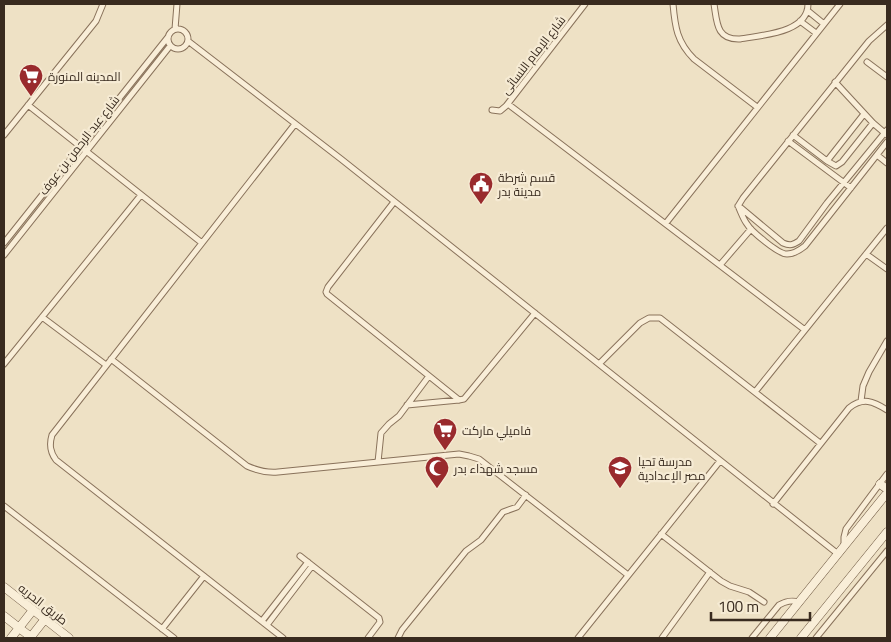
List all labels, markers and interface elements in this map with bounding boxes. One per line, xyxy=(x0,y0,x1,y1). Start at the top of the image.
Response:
street label: شارع الإمام النسائى xyxy=(494,10,572,100)
supermarket icon: المدينه المنورة xyxy=(18,63,44,97)
place label: المدينه المنورة xyxy=(48,65,121,88)
street label: شارع عبد الرحمن بن عوف xyxy=(32,90,126,200)
place label: قسم شرطة مدينة بدر xyxy=(497,166,555,203)
public building icon: قسم شرطة مدينة بدر xyxy=(468,171,494,205)
supermarket icon: فاميلي ماركت xyxy=(432,417,458,451)
place label: فاميلي ماركت xyxy=(462,419,531,442)
place label: مدرسة تحيا مصر الإعدادية xyxy=(638,450,705,487)
mosque icon: مسجد شهداء بدر xyxy=(424,455,450,489)
school or university icon: مدرسة تحيا مصر الإعدادية xyxy=(607,455,633,489)
place label: مسجد شهداء بدر xyxy=(453,457,538,480)
street label: طريق الحريه xyxy=(13,577,73,631)
scale bar xyxy=(711,590,810,622)
text: 100 m xyxy=(718,592,759,621)

